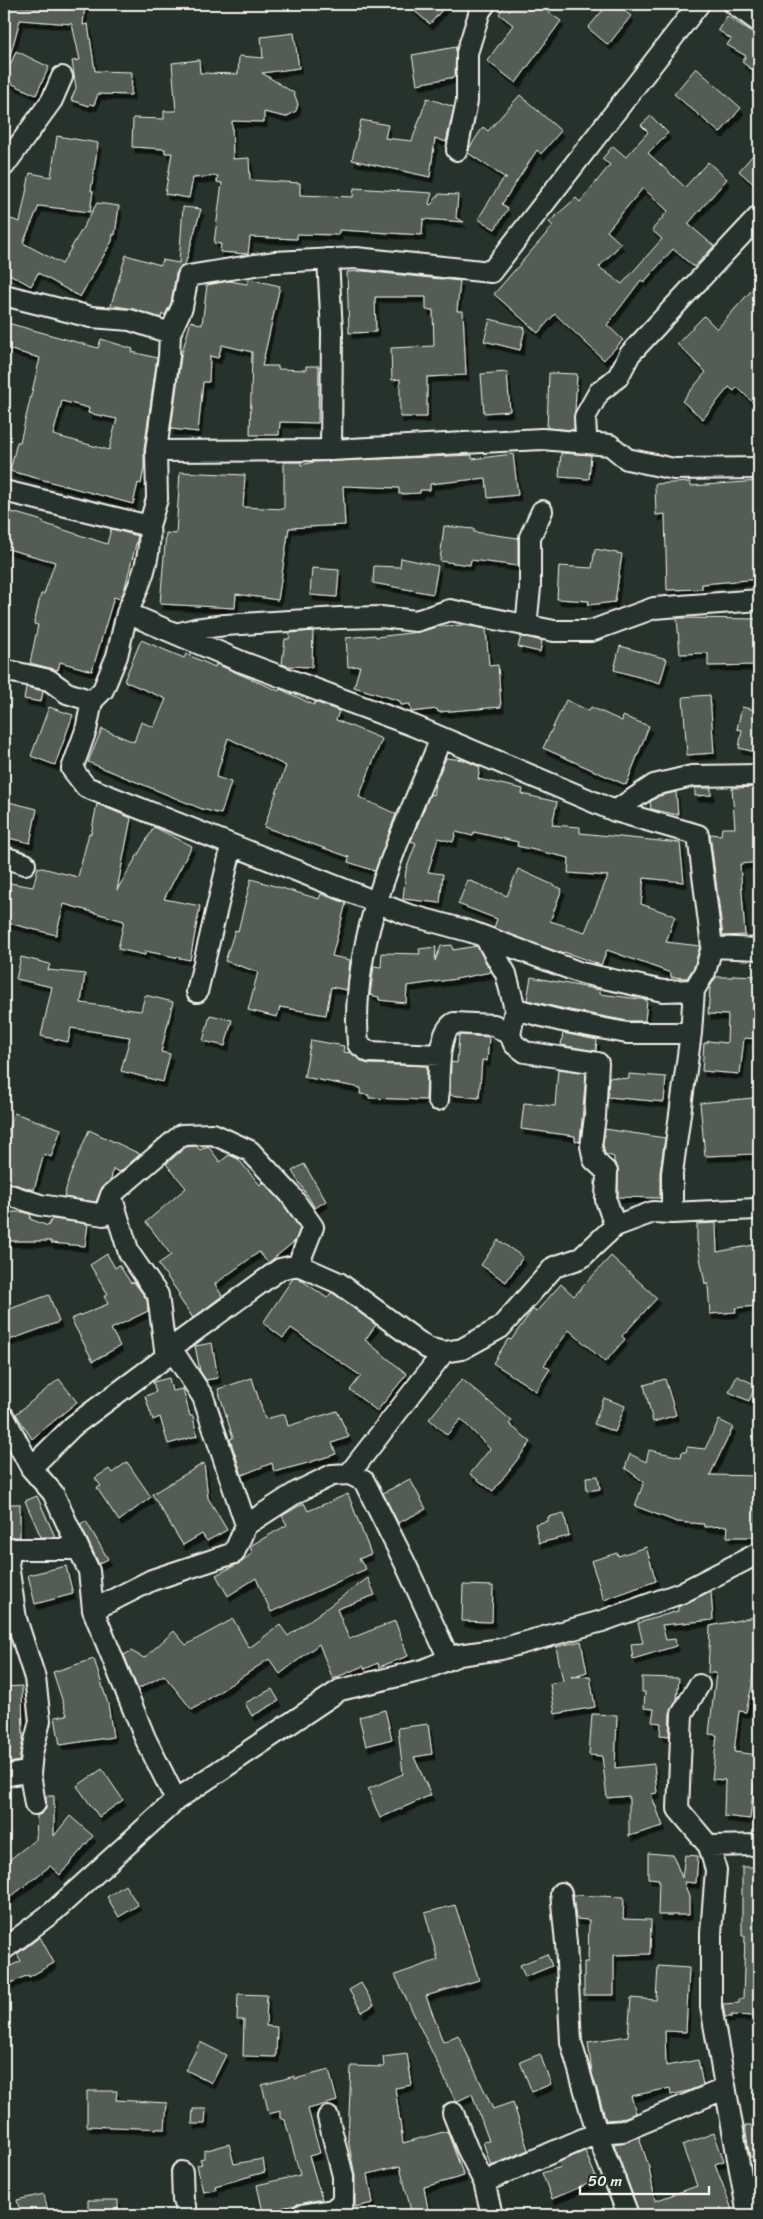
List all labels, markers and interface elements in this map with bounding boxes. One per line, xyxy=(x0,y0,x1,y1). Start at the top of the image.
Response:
scale bar xyxy=(580,2164,709,2196)
text: 50 m xyxy=(588,2168,623,2194)

